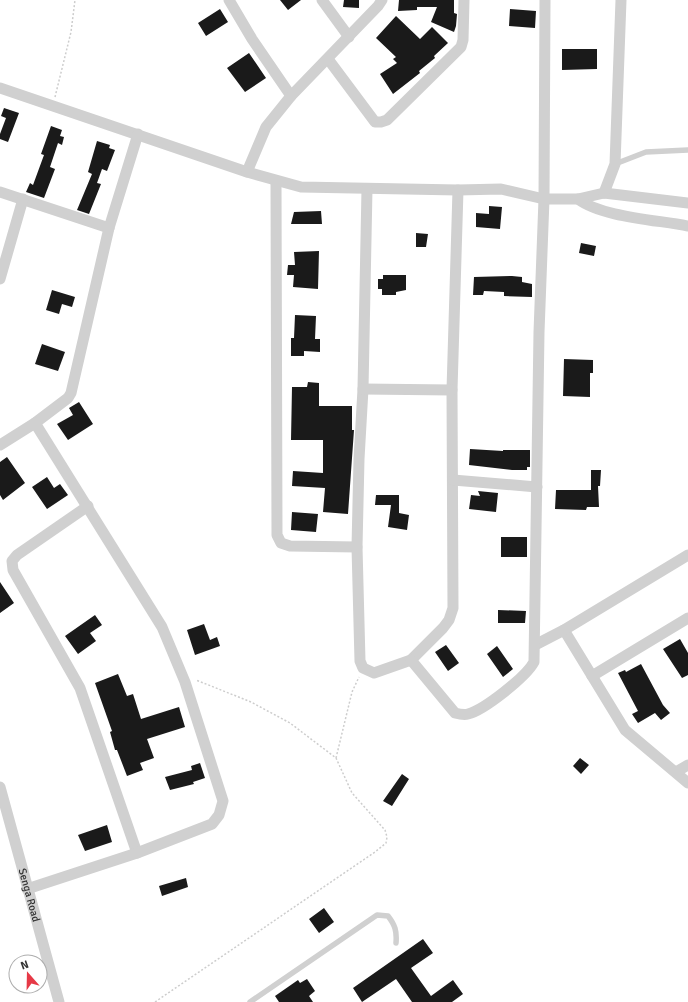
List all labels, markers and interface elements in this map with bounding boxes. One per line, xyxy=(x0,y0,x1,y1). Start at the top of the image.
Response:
street label: Senga Road xyxy=(16,867,43,924)
north arrow xyxy=(8,954,48,994)
text: N xyxy=(19,958,31,972)

